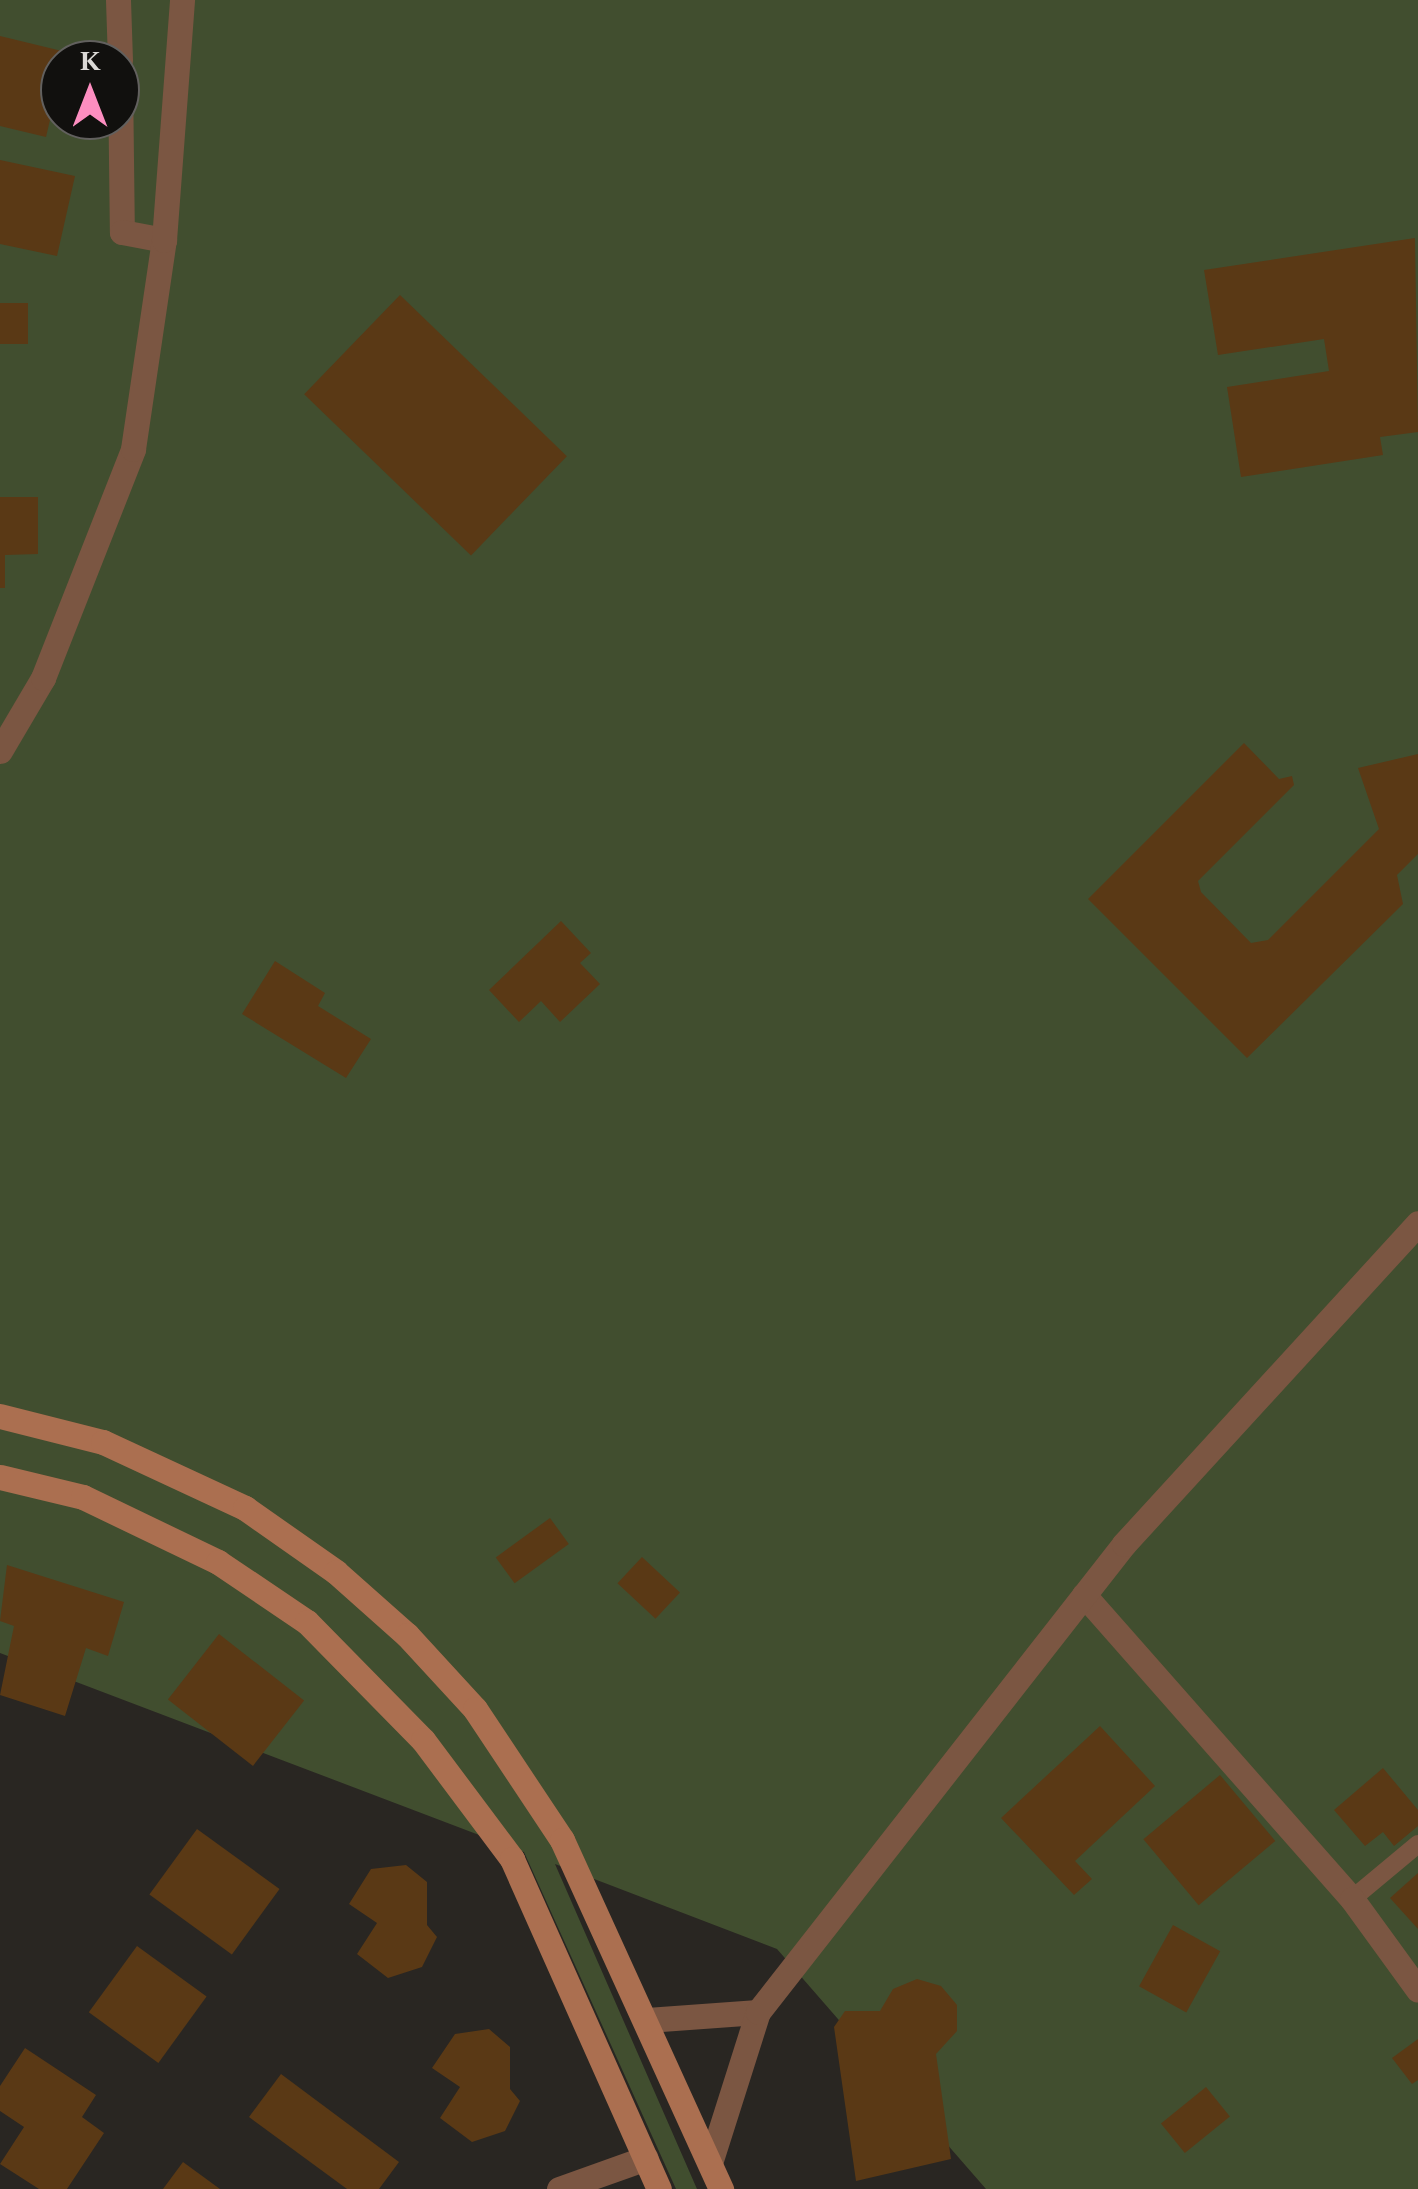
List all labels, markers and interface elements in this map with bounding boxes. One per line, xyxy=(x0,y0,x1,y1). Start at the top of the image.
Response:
north arrow xyxy=(40,40,140,140)
text: K xyxy=(79,40,101,83)

